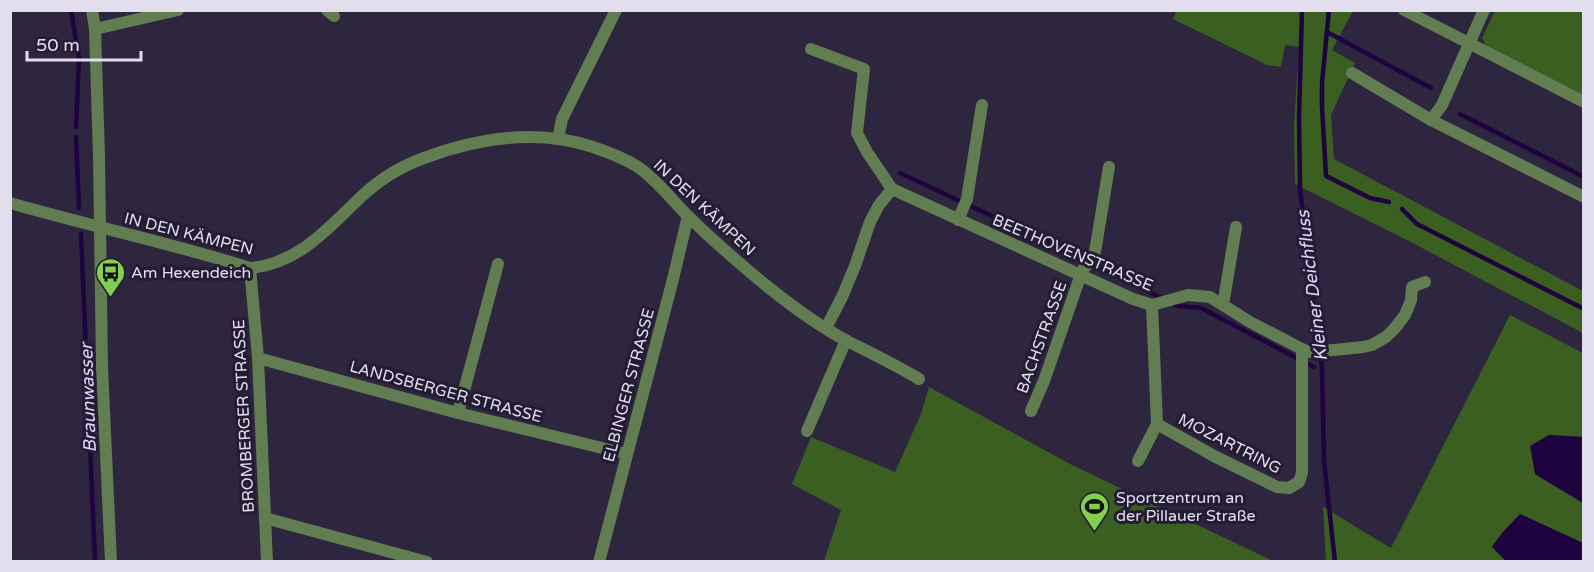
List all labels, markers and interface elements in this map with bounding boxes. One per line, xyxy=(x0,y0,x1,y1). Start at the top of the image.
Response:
scale bar xyxy=(27,24,141,62)
text: 50 m xyxy=(36,34,80,56)
street label: IN DEN KÄMPEN xyxy=(649,155,760,260)
street label: IN DEN KÄMPEN xyxy=(122,208,255,260)
water label: Kleiner Deichfluss xyxy=(1292,208,1332,363)
street label: BEETHOVENSTRASSE xyxy=(989,210,1156,296)
bus stop icon: Am Hexendeich xyxy=(94,256,126,298)
place label: Am Hexendeich xyxy=(131,263,251,283)
street label: BACHSTRASSE xyxy=(1012,278,1072,396)
street label: ELBINGER STRASSE xyxy=(599,306,659,464)
street label: BROMBERGER STRASSE xyxy=(229,319,259,513)
water label: Braunwasser xyxy=(75,341,101,453)
street label: LANDSBERGER STRASSE xyxy=(347,357,544,427)
street label: MOZARTRING xyxy=(1175,409,1284,478)
place label: Sportzentrum an der Pillauer Straße xyxy=(1116,488,1256,526)
sports icon: Sportzentrum an der Pillauer Straße xyxy=(1079,490,1111,532)

